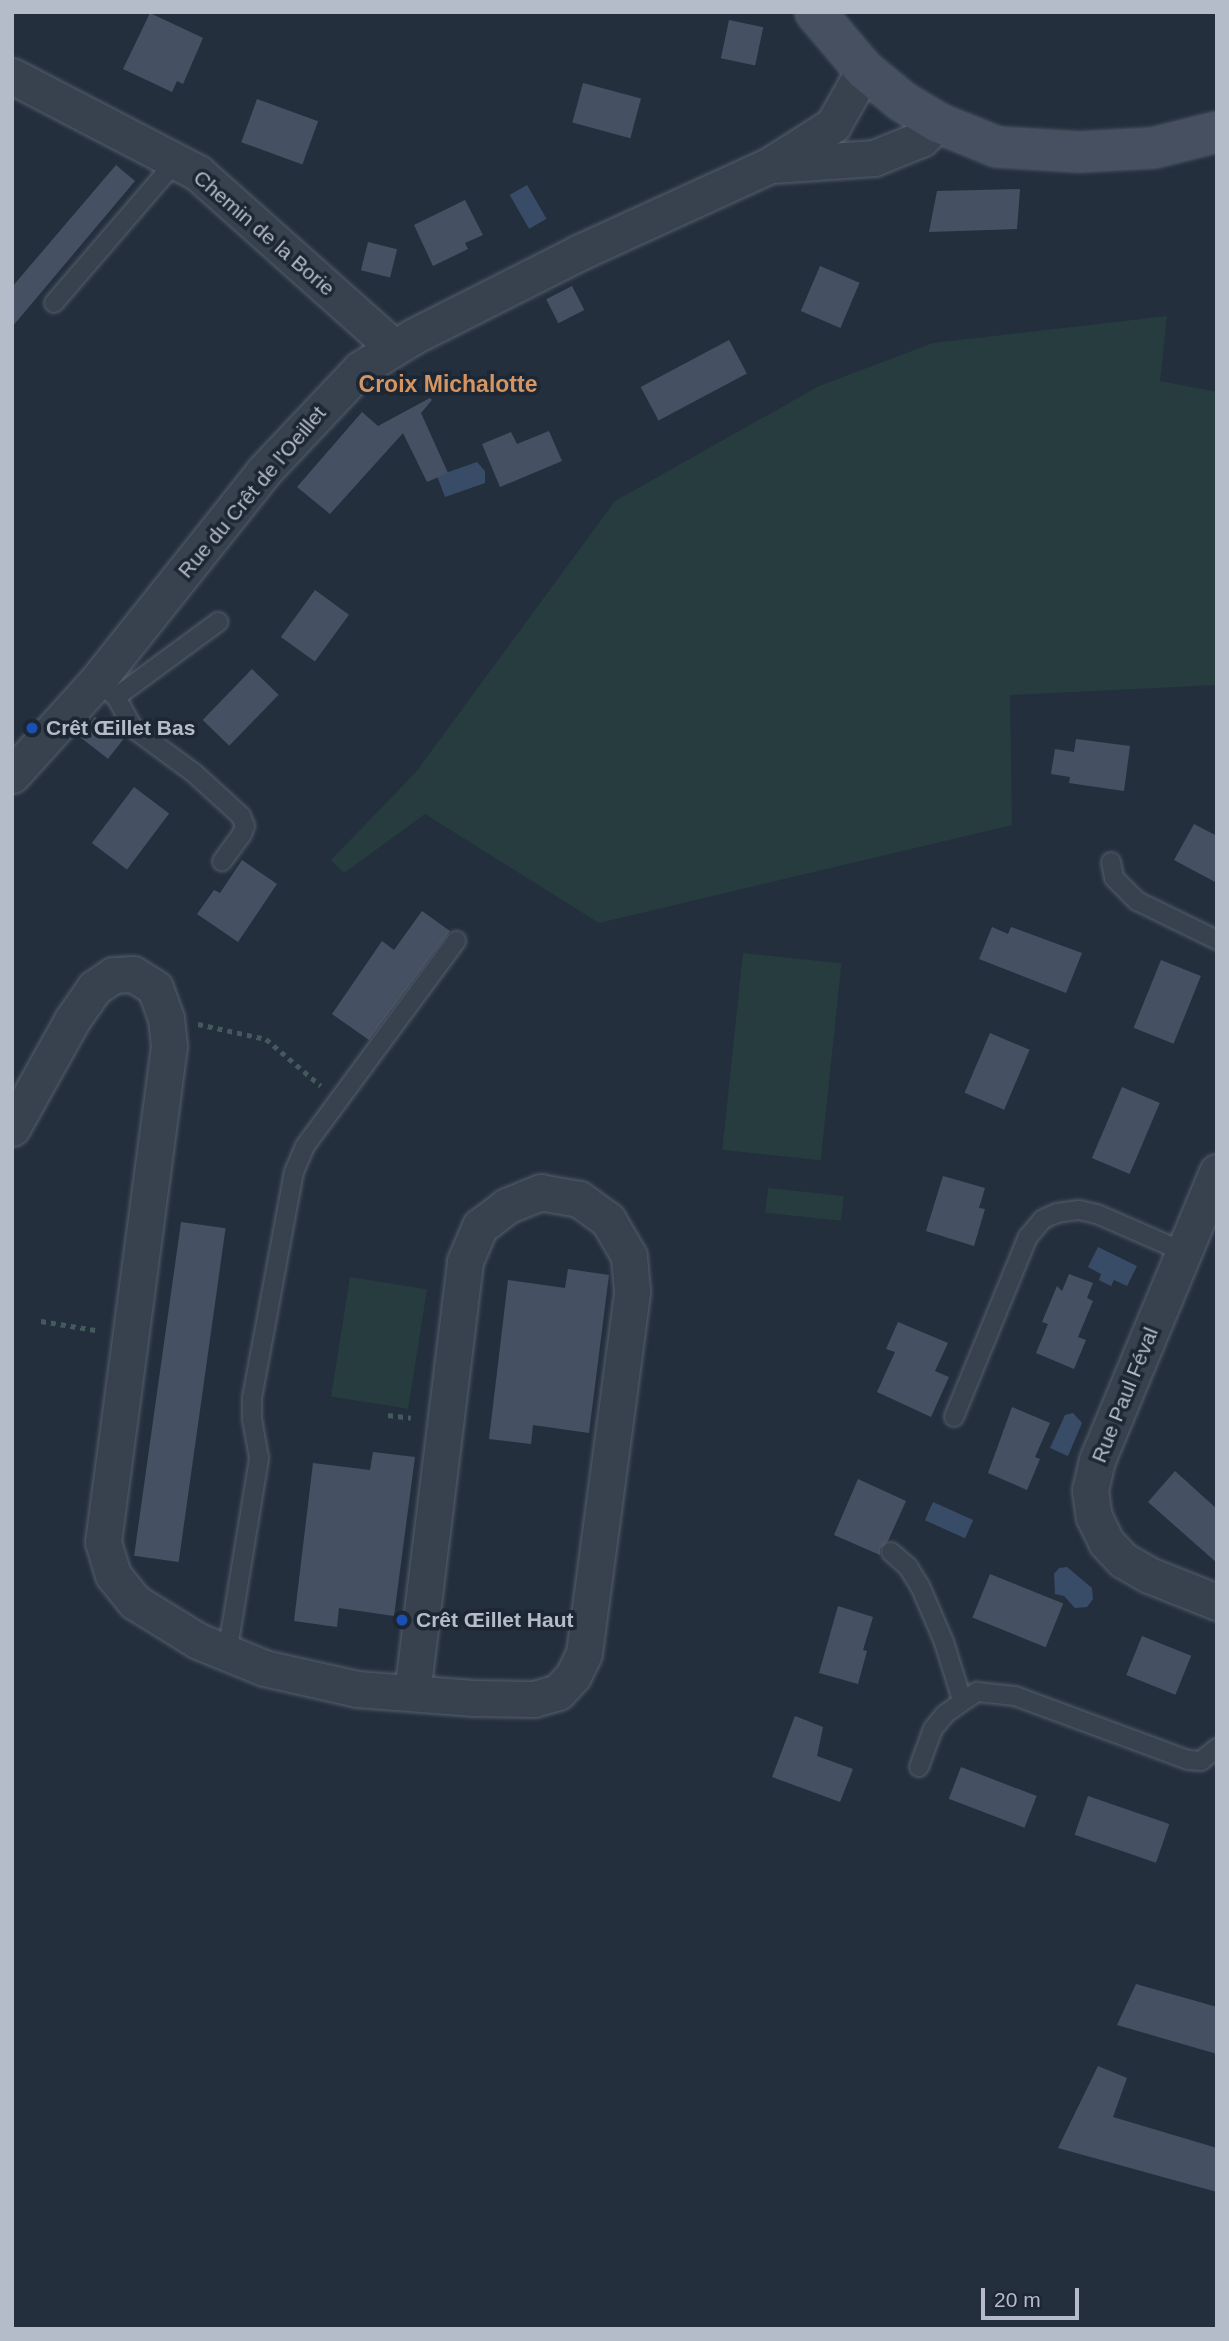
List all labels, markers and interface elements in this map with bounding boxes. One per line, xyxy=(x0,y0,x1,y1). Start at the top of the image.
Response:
street label: Chemin de la Borie xyxy=(188,165,340,301)
district label: Croix Michalotte xyxy=(359,370,537,398)
street label: Rue du Crêt de l'Oeillet xyxy=(173,401,331,583)
place label: Crêt Œillet Bas xyxy=(46,715,195,741)
marker: Crêt Œillet Bas xyxy=(24,720,40,736)
street label: Rue Paul Féval xyxy=(1086,1324,1164,1466)
place label: Crêt Œillet Haut xyxy=(416,1607,574,1633)
marker: Crêt Œillet Haut xyxy=(394,1612,410,1628)
scale bar xyxy=(984,2274,1082,2318)
text: 20 m xyxy=(994,2288,1041,2311)

